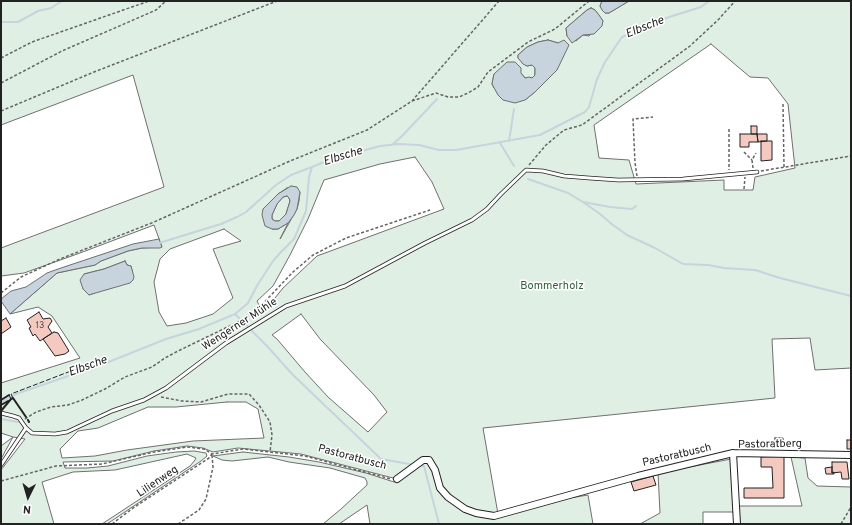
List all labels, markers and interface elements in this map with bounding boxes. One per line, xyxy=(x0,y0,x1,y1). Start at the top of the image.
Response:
water label: Elbsche xyxy=(624,14,666,42)
water label: Elbsche xyxy=(322,144,364,170)
park label: Bommerholz xyxy=(520,280,584,294)
street label: Wengerner Mühle xyxy=(200,296,280,354)
house number: 13 xyxy=(36,321,44,331)
water label: Elbsche xyxy=(67,353,109,381)
street label: Pastoratberg xyxy=(738,438,802,452)
street label: Pastoratbusch xyxy=(641,442,713,470)
street label: Pastoratbusch xyxy=(316,443,388,473)
street label: Lilienweg xyxy=(135,463,181,501)
north arrow xyxy=(8,477,48,517)
text: N xyxy=(22,502,32,516)

